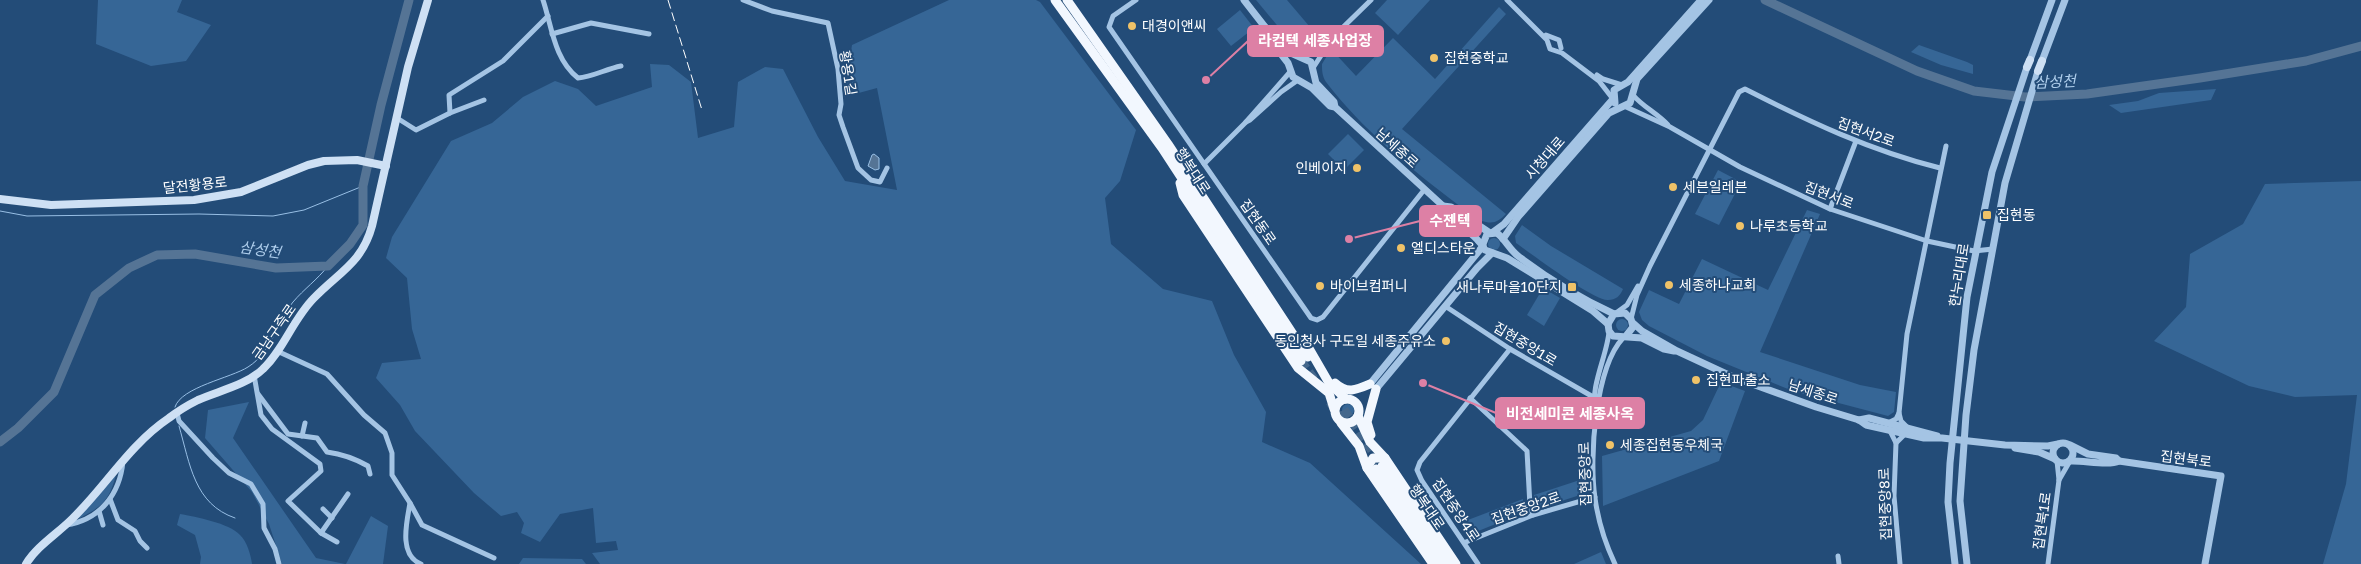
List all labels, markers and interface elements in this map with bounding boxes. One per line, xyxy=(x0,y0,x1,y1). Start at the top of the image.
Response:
place label: 대경이앤씨 xyxy=(1142,17,1206,34)
marker: 대경이앤씨 xyxy=(1126,20,1138,32)
callout: 라컴텍 세종사업장 xyxy=(1248,26,1383,56)
text: 라컴텍 세종사업장 xyxy=(1258,31,1372,49)
street label: 황용1길 xyxy=(837,49,860,97)
place label: 집현중학교 xyxy=(1444,49,1509,66)
marker: 집현중학교 xyxy=(1428,52,1440,64)
water label: 삼성천 xyxy=(2034,71,2078,91)
street label: 집현서2로 xyxy=(1835,113,1897,150)
street label: 남세종로 xyxy=(1372,124,1422,171)
street label: 시청대로 xyxy=(1521,133,1568,183)
street label: 행복대로 xyxy=(1172,144,1215,197)
place label: 인베이지 xyxy=(1295,159,1347,176)
marker: 인베이지 xyxy=(1351,162,1363,174)
street label: 달전황용로 xyxy=(162,173,228,196)
street label: 집현서로 xyxy=(1802,177,1856,212)
place label: 세븐일레븐 xyxy=(1683,178,1748,195)
marker: 세븐일레븐 xyxy=(1667,181,1679,193)
street label: 집현동로 xyxy=(1237,196,1280,248)
callout: 수젠텍 xyxy=(1420,206,1481,236)
place label: 집현동 xyxy=(1997,206,2036,223)
marker: 집현동 xyxy=(1981,209,1993,221)
text: 수젠텍 xyxy=(1429,211,1471,229)
place label: 나루초등학교 xyxy=(1750,217,1827,234)
marker: 나루초등학교 xyxy=(1734,220,1746,232)
water label: 삼성천 xyxy=(238,237,284,261)
place label: 엘디스타운 xyxy=(1411,239,1476,256)
marker: 엘디스타운 xyxy=(1395,242,1407,254)
street label: 한누리대로 xyxy=(1945,242,1972,308)
place label: 세종하나교회 xyxy=(1679,276,1756,293)
place label: 바이브컴퍼니 xyxy=(1330,277,1407,294)
place label: 새나루마을10단지 xyxy=(1456,278,1562,295)
marker: 세종하나교회 xyxy=(1663,279,1675,291)
marker: 바이브컴퍼니 xyxy=(1314,280,1326,292)
marker: 새나루마을10단지 xyxy=(1566,281,1578,293)
street label: 금남구즉로 xyxy=(248,300,299,363)
street label: 집현중앙1로 xyxy=(1490,318,1560,369)
place label: 동인청사 구도일 세종주유소 xyxy=(1274,332,1436,349)
marker: 동인청사 구도일 세종주유소 xyxy=(1440,335,1452,347)
place label: 집현파출소 xyxy=(1706,371,1771,388)
marker: 집현파출소 xyxy=(1690,374,1702,386)
street label: 남세종로 xyxy=(1786,375,1840,408)
callout: 비전세미콘 세종사옥 xyxy=(1496,398,1644,428)
text: 비전세미콘 세종사옥 xyxy=(1506,404,1634,422)
place label: 세종집현동우체국 xyxy=(1620,436,1723,453)
marker: 세종집현동우체국 xyxy=(1604,439,1616,451)
street label: 집현중앙로 xyxy=(1575,441,1594,506)
street label: 집현북로 xyxy=(2159,447,2213,470)
street label: 집현중앙8로 xyxy=(1875,467,1894,541)
street label: 집현중앙4로 xyxy=(1429,475,1484,545)
street label: 행복대로 xyxy=(1406,481,1449,533)
street label: 집현중앙2로 xyxy=(1489,488,1563,527)
street label: 집현북1로 xyxy=(2029,491,2054,551)

